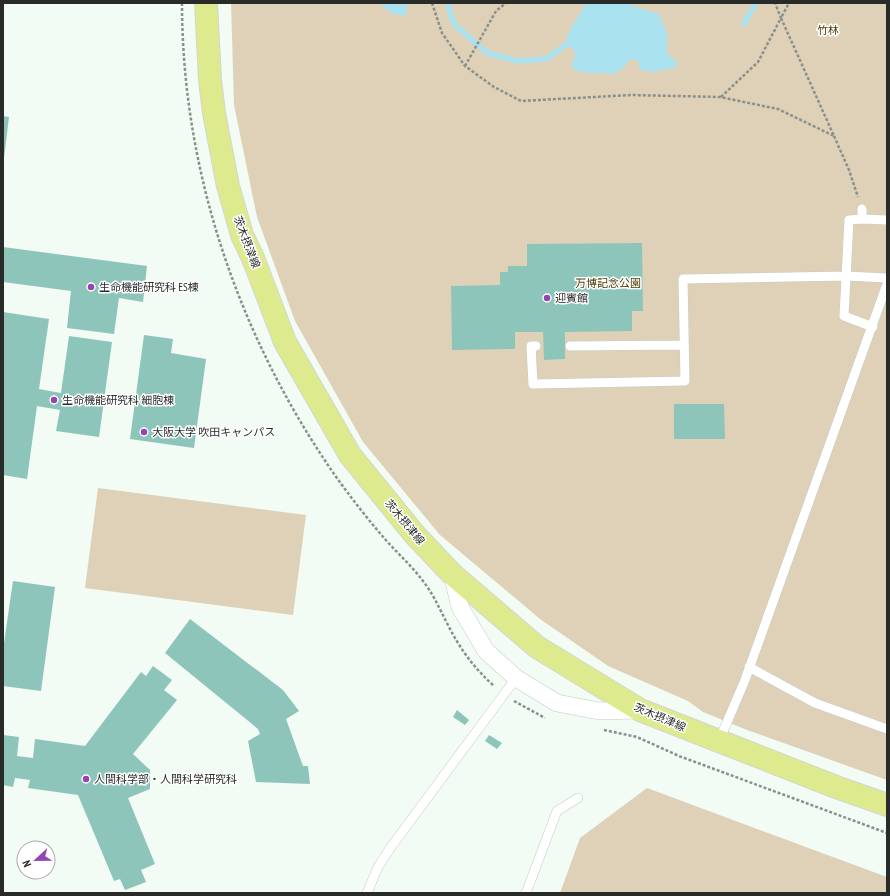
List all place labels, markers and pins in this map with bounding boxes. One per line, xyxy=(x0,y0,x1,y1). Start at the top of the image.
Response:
place label: 生命機能研究科 ES棟 xyxy=(99,280,199,294)
marker: 生命機能研究科 ES棟 xyxy=(86,282,96,292)
place label: 迎賓館 xyxy=(555,291,588,305)
marker: 迎賓館 xyxy=(542,293,552,303)
place label: 生命機能研究科 細胞棟 xyxy=(62,393,174,407)
marker: 生命機能研究科 細胞棟 xyxy=(49,395,59,405)
place label: 大阪大学 吹田キャンパス xyxy=(152,425,275,439)
marker: 大阪大学 吹田キャンパス xyxy=(139,427,149,437)
place label: 人間科学部・人間科学研究科 xyxy=(94,772,237,786)
marker: 人間科学部・人間科学研究科 xyxy=(81,774,91,784)

